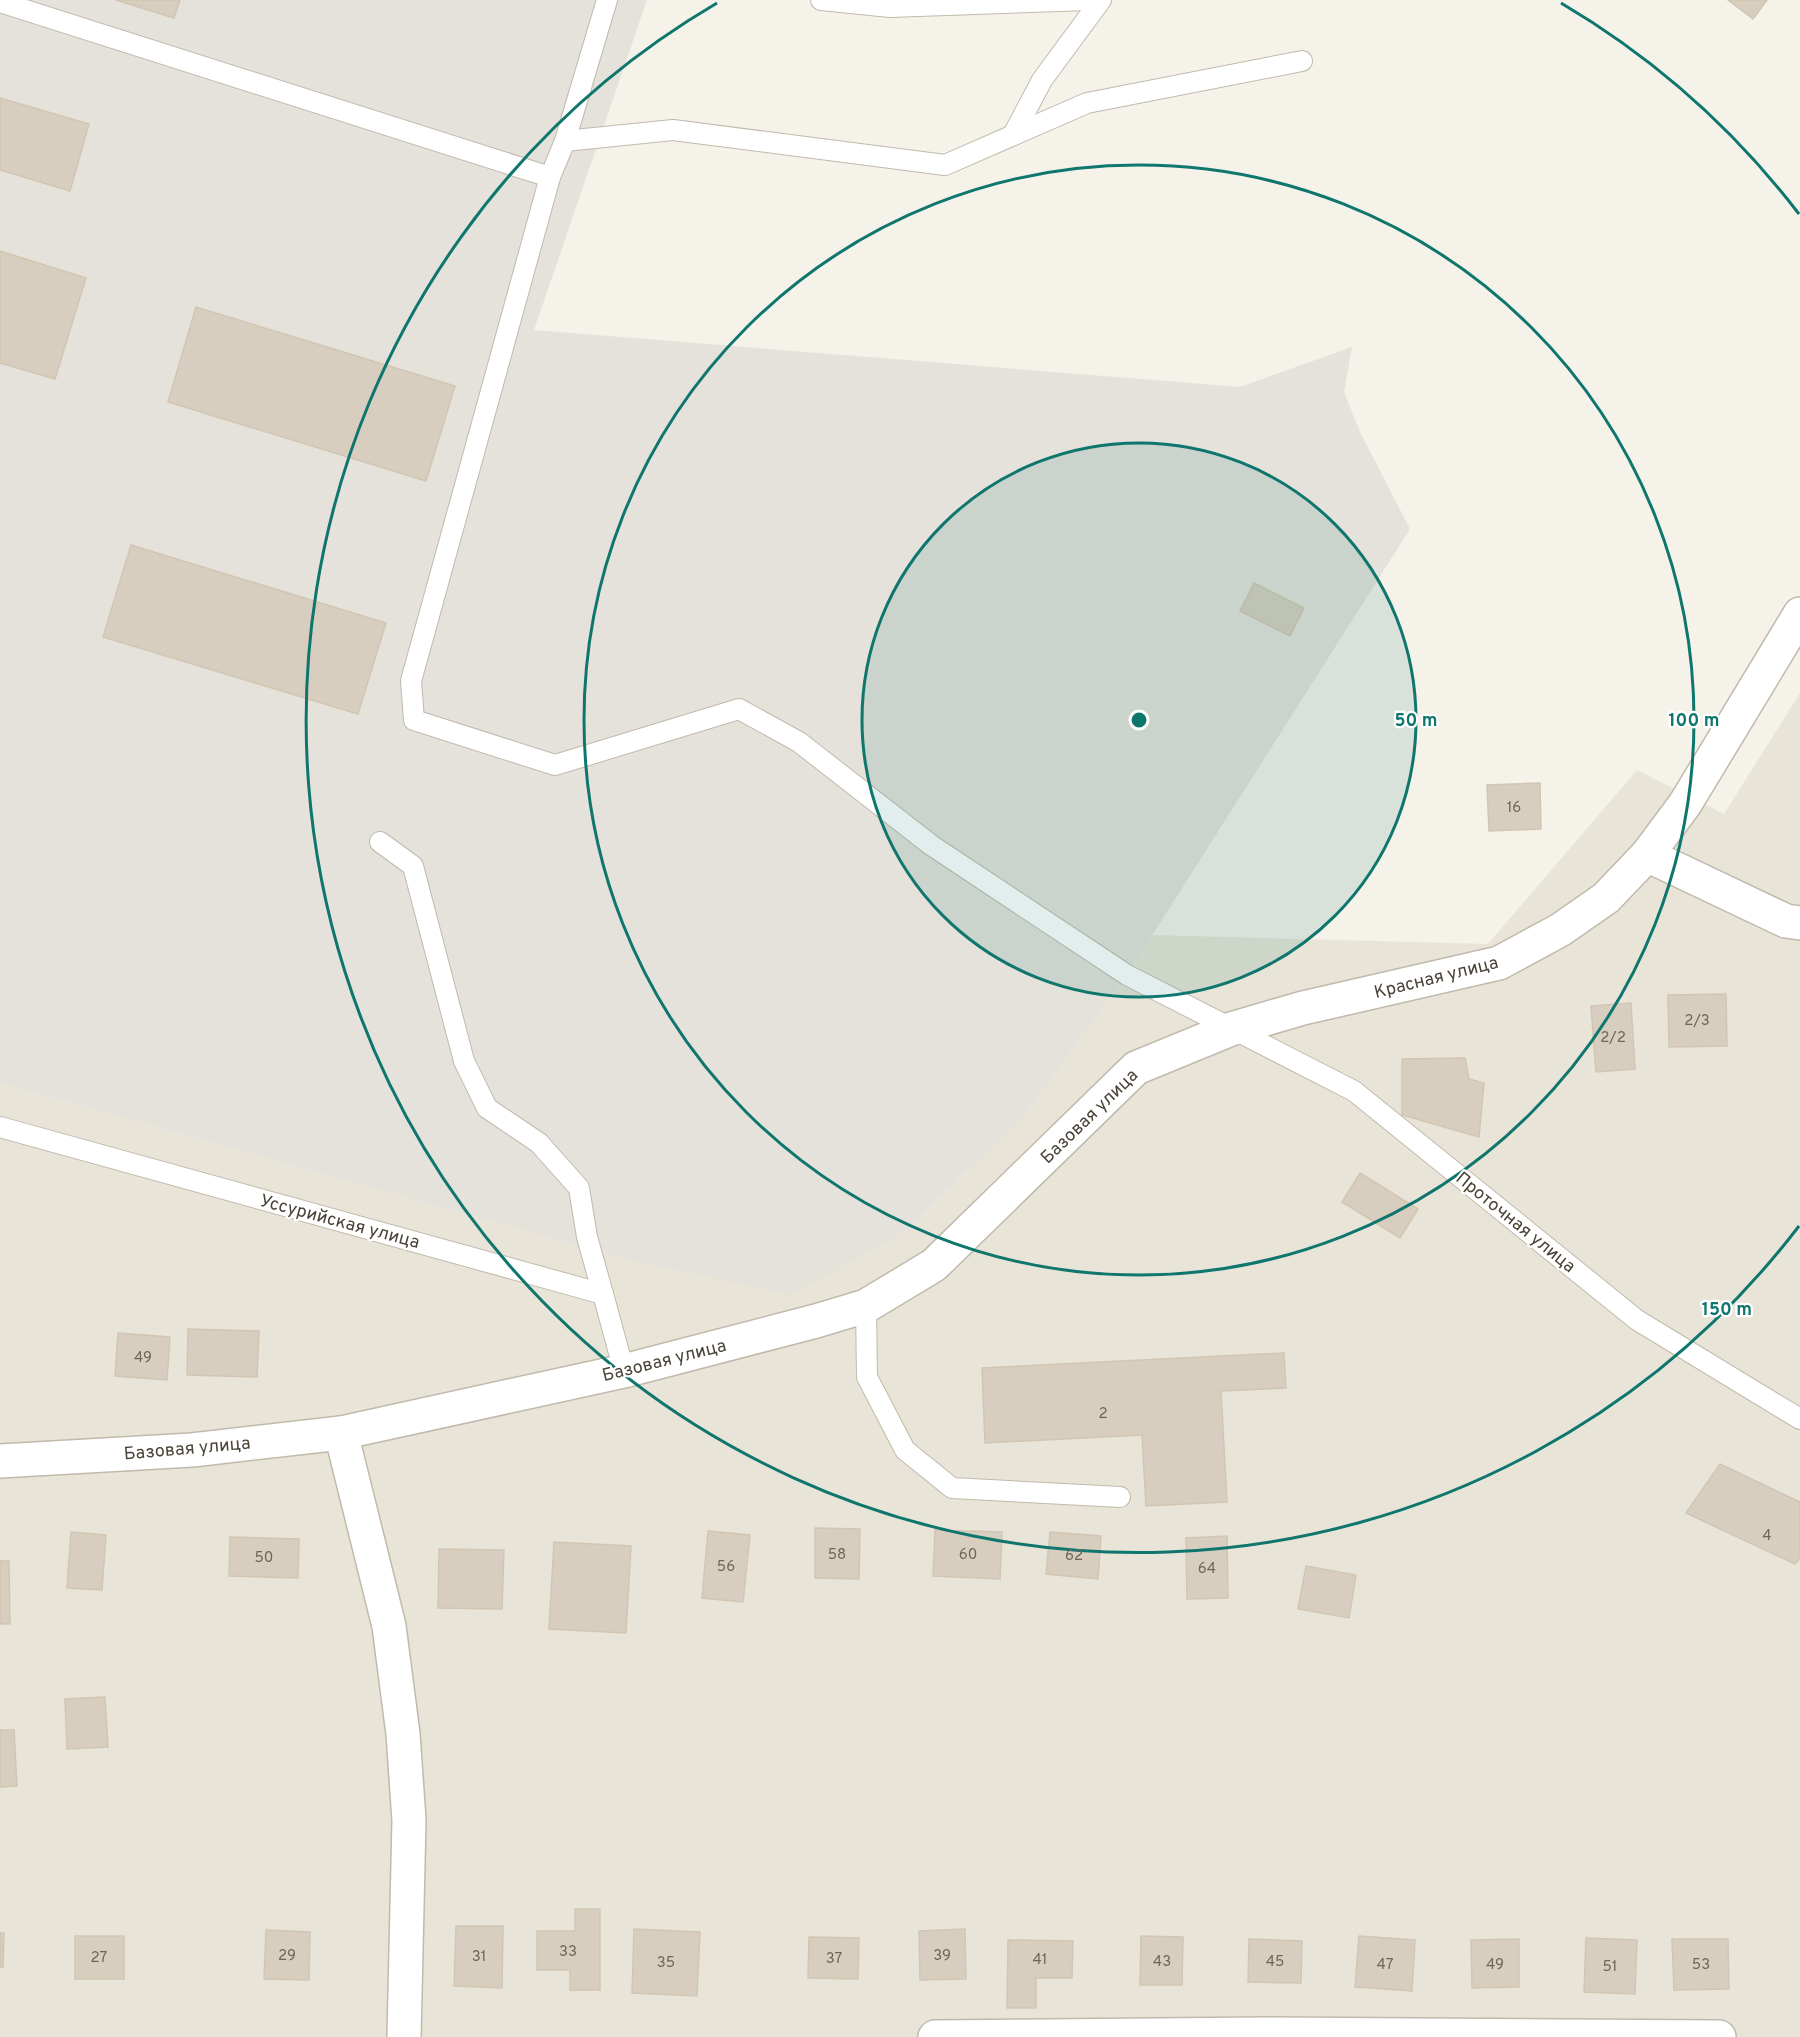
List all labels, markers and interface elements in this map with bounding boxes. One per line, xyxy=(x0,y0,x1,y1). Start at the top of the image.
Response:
centre of rings xyxy=(1129,710,1149,730)
text: 50 m xyxy=(1394,710,1438,733)
text: 100 m xyxy=(1668,710,1720,733)
house number: 16 xyxy=(1507,799,1521,818)
street label: Красная улица xyxy=(1372,952,1501,1005)
house number: 2/3 xyxy=(1684,1012,1710,1031)
house number: 2/2 xyxy=(1600,1029,1626,1048)
street label: Базовая улица xyxy=(1036,1065,1144,1170)
street label: Проточная улица xyxy=(1450,1168,1580,1279)
street label: Уссурийская улица xyxy=(257,1190,422,1255)
text: 150 m xyxy=(1702,1299,1752,1322)
street label: Базовая улица xyxy=(600,1335,729,1388)
house number: 49 xyxy=(134,1349,152,1368)
house number: 2 xyxy=(1098,1405,1108,1424)
street label: Базовая улица xyxy=(123,1432,251,1466)
house number: 4 xyxy=(1762,1527,1772,1546)
house number: 58 xyxy=(828,1546,846,1565)
house number: 60 xyxy=(959,1546,977,1565)
house number: 62 xyxy=(1065,1547,1083,1566)
house number: 50 xyxy=(255,1549,273,1568)
house number: 56 xyxy=(717,1558,735,1577)
house number: 64 xyxy=(1198,1560,1216,1579)
house number: 33 xyxy=(559,1943,577,1962)
house number: 29 xyxy=(278,1947,296,1966)
house number: 39 xyxy=(933,1947,951,1966)
house number: 31 xyxy=(472,1948,486,1967)
house number: 27 xyxy=(91,1949,108,1968)
house number: 37 xyxy=(826,1950,843,1969)
house number: 41 xyxy=(1033,1951,1047,1970)
house number: 43 xyxy=(1153,1953,1171,1972)
house number: 45 xyxy=(1266,1953,1284,1972)
house number: 35 xyxy=(657,1954,675,1973)
house number: 47 xyxy=(1377,1956,1394,1975)
house number: 49 xyxy=(1486,1956,1504,1975)
house number: 53 xyxy=(1692,1956,1710,1975)
house number: 51 xyxy=(1603,1958,1617,1977)

